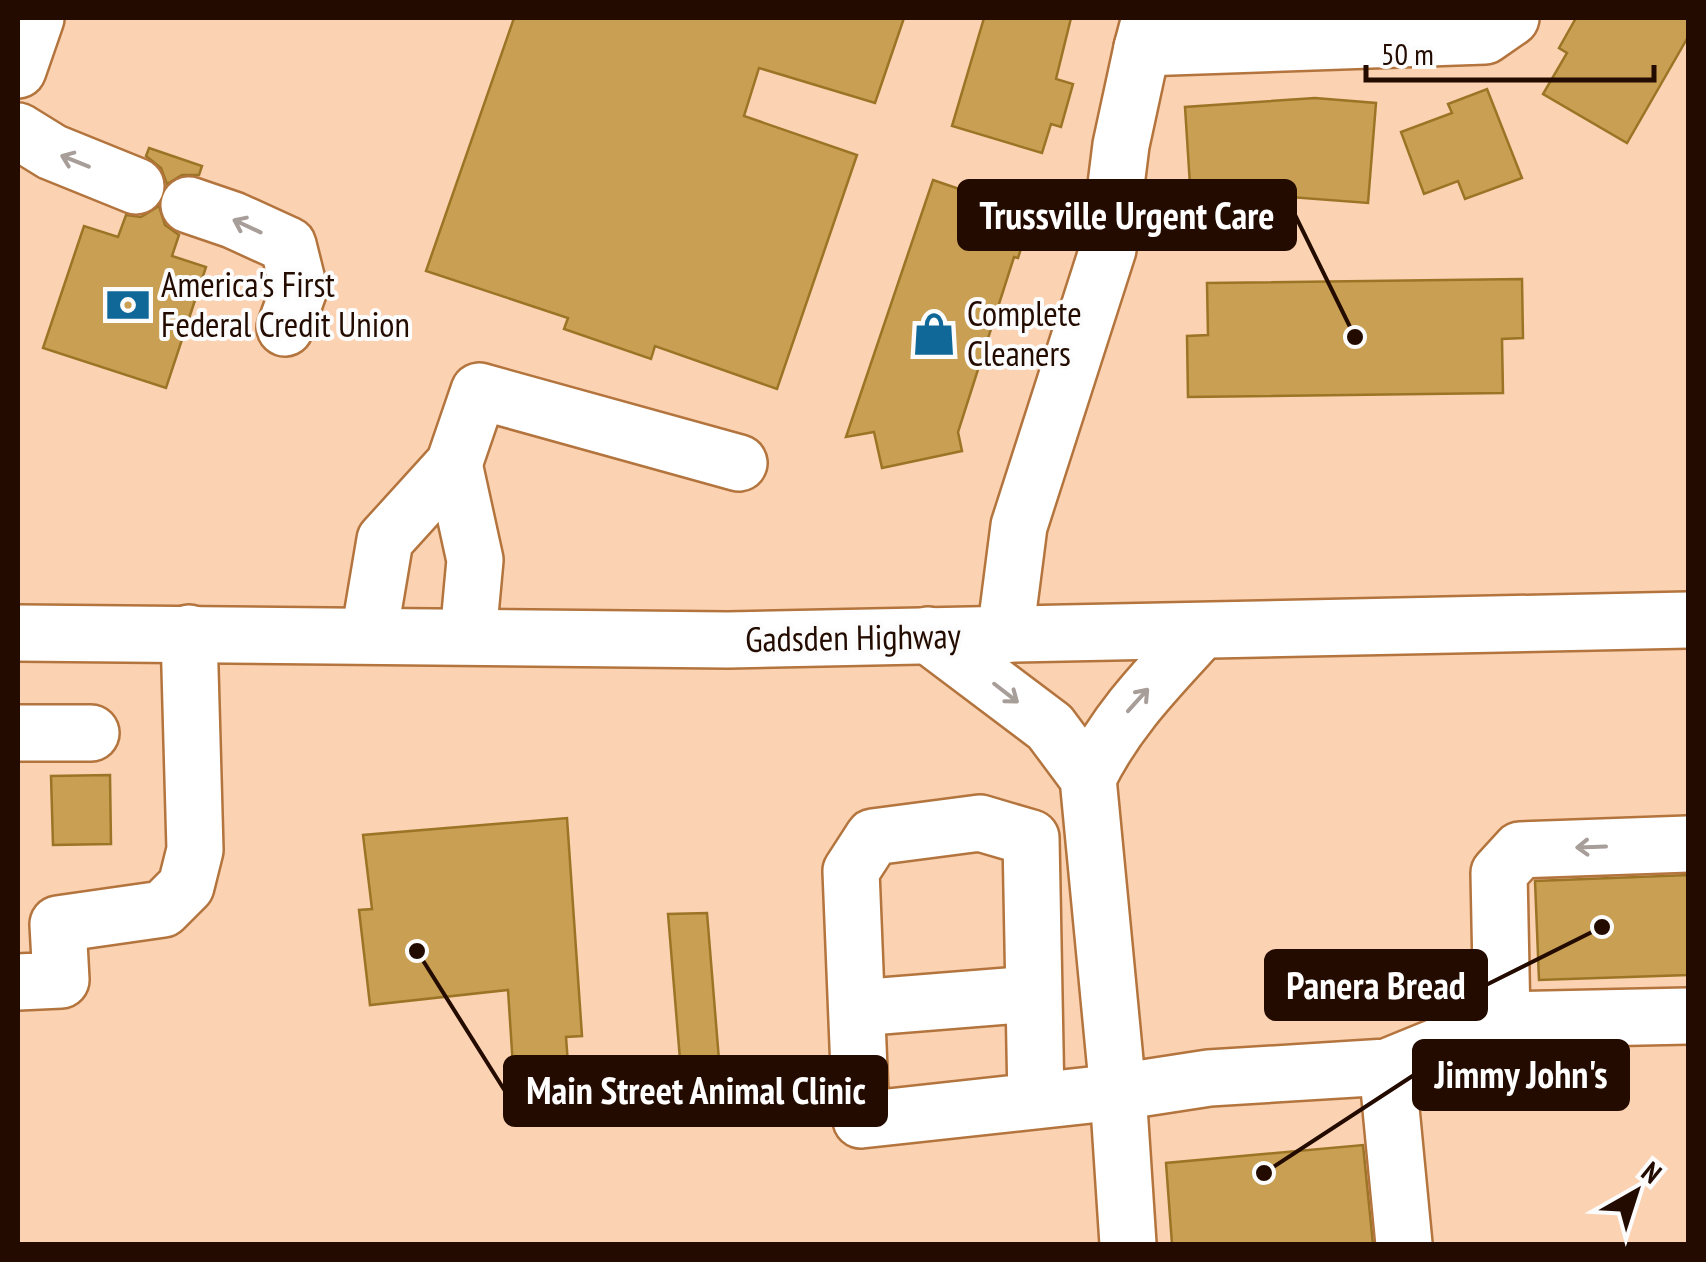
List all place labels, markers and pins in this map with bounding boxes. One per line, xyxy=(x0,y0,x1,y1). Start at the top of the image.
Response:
callout: Trussville Urgent Care xyxy=(959,181,1295,249)
place label: America's First Federal Credit Union xyxy=(161,261,410,347)
bank icon: America's First Federal Credit Union xyxy=(104,281,152,329)
place label: Complete Cleaners xyxy=(967,290,1082,376)
shop icon: Complete Cleaners xyxy=(910,310,958,358)
callout: Panera Bread xyxy=(1266,951,1486,1019)
callout: Jimmy John's xyxy=(1414,1041,1628,1109)
callout: Main Street Animal Clinic xyxy=(505,1057,886,1125)

